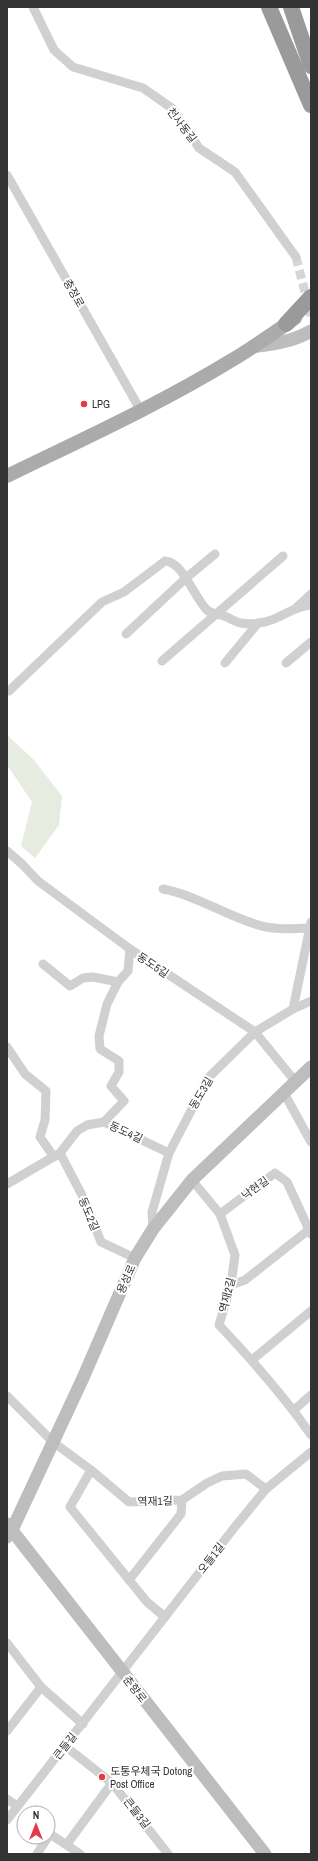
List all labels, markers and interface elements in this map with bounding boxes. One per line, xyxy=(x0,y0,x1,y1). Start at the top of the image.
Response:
street label: 천사동길 xyxy=(164,105,200,145)
street label: 충정로 xyxy=(60,276,88,310)
place label: LPG xyxy=(92,397,110,411)
marker: LPG xyxy=(79,399,89,409)
street label: 동도5길 xyxy=(134,949,172,981)
street label: 동도3길 xyxy=(186,1074,216,1112)
street label: 동도4길 xyxy=(107,1118,145,1146)
street label: 낙현길 xyxy=(239,1173,271,1203)
street label: 동도2길 xyxy=(76,1195,102,1233)
street label: 용성로 xyxy=(113,1262,139,1296)
street label: 역재2길 xyxy=(216,1276,238,1314)
street label: 역재1길 xyxy=(137,1494,173,1508)
street label: 오들1길 xyxy=(195,1540,227,1576)
street label: 춘향로 xyxy=(120,1673,150,1705)
street label: 큰들길 xyxy=(50,1730,80,1762)
place label: 도통우체국 Dotong Post Office xyxy=(110,1764,192,1791)
marker: 도통우체국 Dotong Post Office xyxy=(97,1772,107,1782)
street label: 큰들3길 xyxy=(121,1795,153,1831)
north arrow xyxy=(16,1805,56,1845)
text: N xyxy=(33,1808,39,1822)

